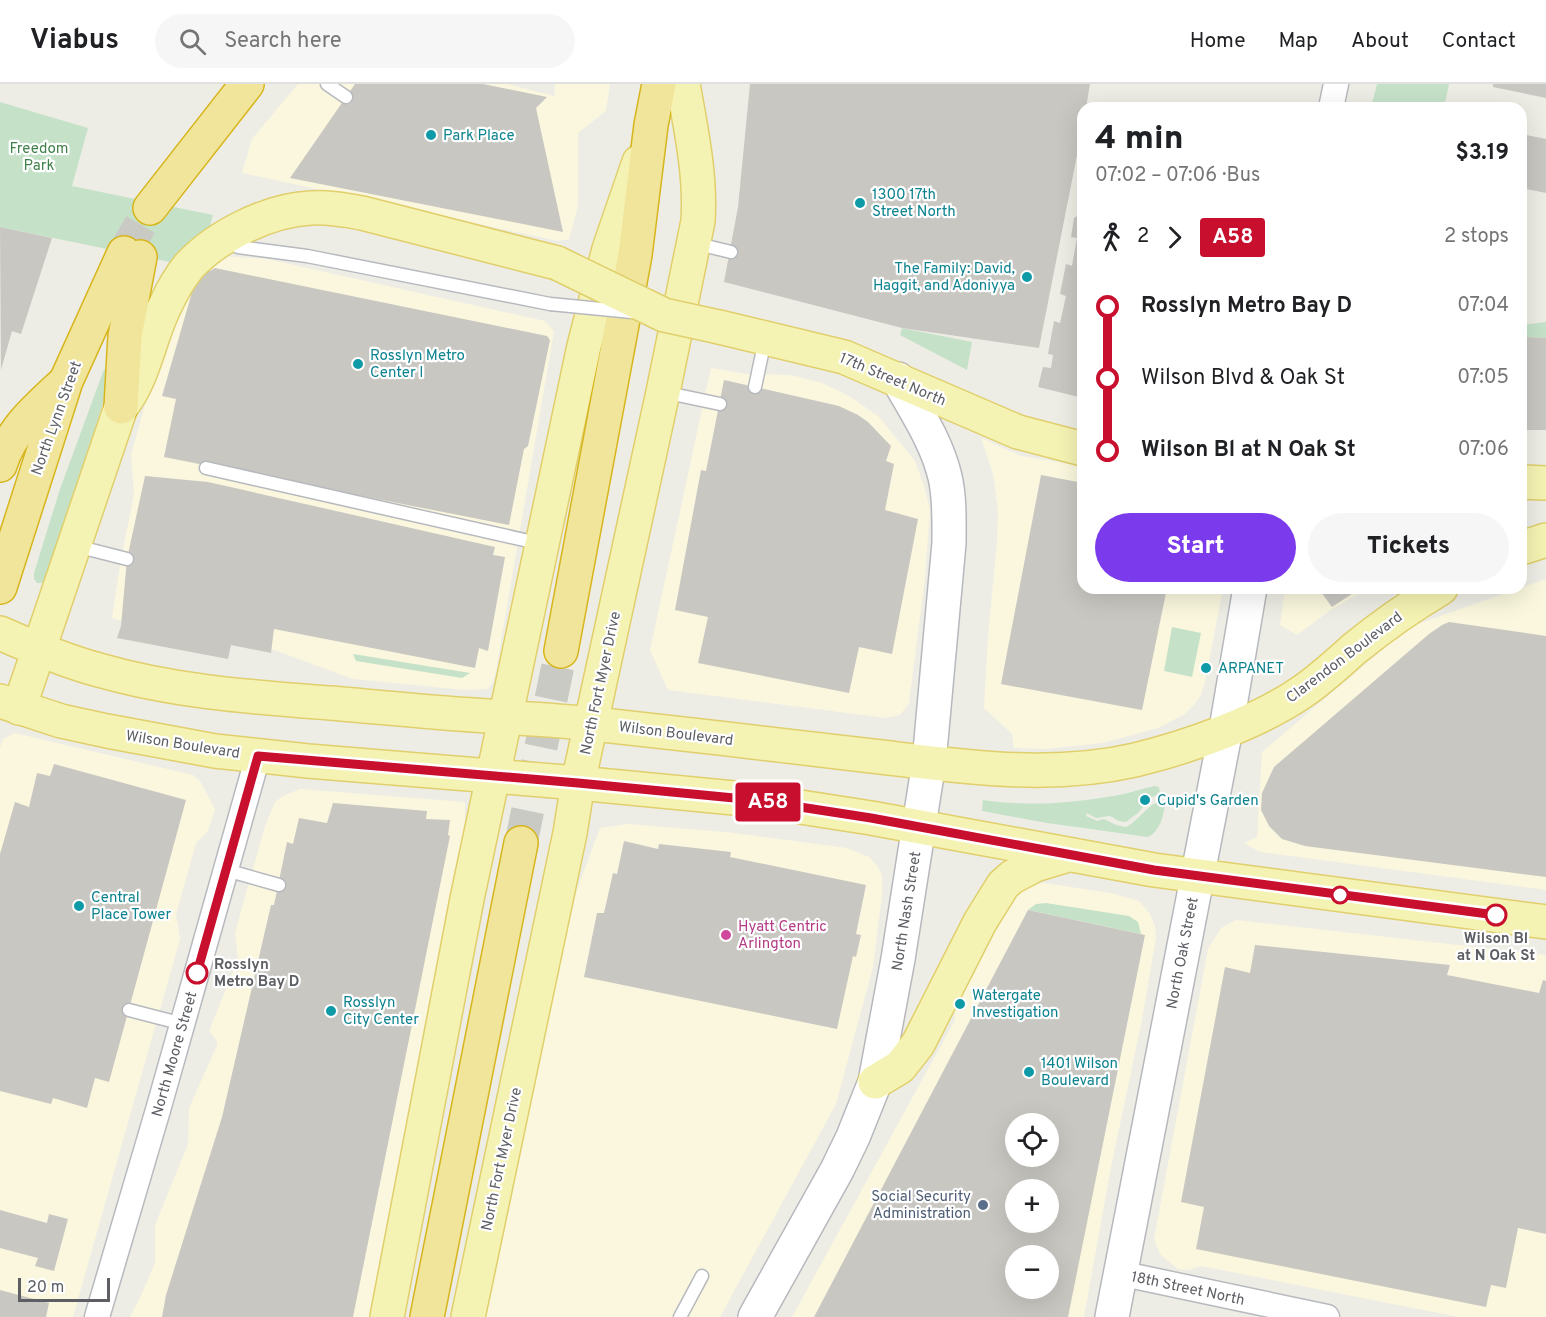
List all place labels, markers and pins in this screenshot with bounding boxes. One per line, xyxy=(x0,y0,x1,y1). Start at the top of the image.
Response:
place label: Park Place xyxy=(443,127,515,146)
marker: Park Place xyxy=(424,128,438,142)
place label: 1300 17th Street North xyxy=(872,186,956,222)
marker: 1300 17th Street North xyxy=(853,196,867,210)
place label: The Family: David, Haggit, and Adoniyya xyxy=(873,260,1015,296)
marker: The Family: David, Haggit, and Adoniyya xyxy=(1020,270,1034,284)
place label: Rosslyn Metro Center I xyxy=(370,347,465,383)
marker: Rosslyn Metro Center I xyxy=(351,357,365,371)
place label: ARPANET xyxy=(1218,660,1284,679)
marker: ARPANET xyxy=(1199,661,1213,675)
place label: Cupid's Garden xyxy=(1157,792,1259,811)
marker: Cupid's Garden xyxy=(1138,793,1152,807)
unlabelled marker xyxy=(1331,886,1349,904)
place label: Central Place Tower xyxy=(91,889,172,925)
marker: Central Place Tower xyxy=(72,899,86,913)
marker: Wilson Bl at N Oak St xyxy=(1485,904,1507,926)
place label: Hyatt Centric Arlington xyxy=(738,918,827,954)
marker: Hyatt Centric Arlington xyxy=(719,928,733,942)
place label: Wilson Bl at N Oak St xyxy=(1457,930,1535,966)
place label: Rosslyn Metro Bay D xyxy=(214,956,299,992)
marker: Rosslyn Metro Bay D xyxy=(186,962,208,984)
place label: Watergate Investigation xyxy=(972,987,1058,1023)
place label: Rosslyn City Center xyxy=(343,994,419,1030)
marker: Watergate Investigation xyxy=(953,997,967,1011)
marker: Rosslyn City Center xyxy=(324,1004,338,1018)
place label: 1401 Wilson Boulevard xyxy=(1041,1055,1118,1091)
marker: 1401 Wilson Boulevard xyxy=(1022,1065,1036,1079)
place label: Social Security Administration xyxy=(871,1188,971,1224)
marker: Social Security Administration xyxy=(976,1198,990,1212)

